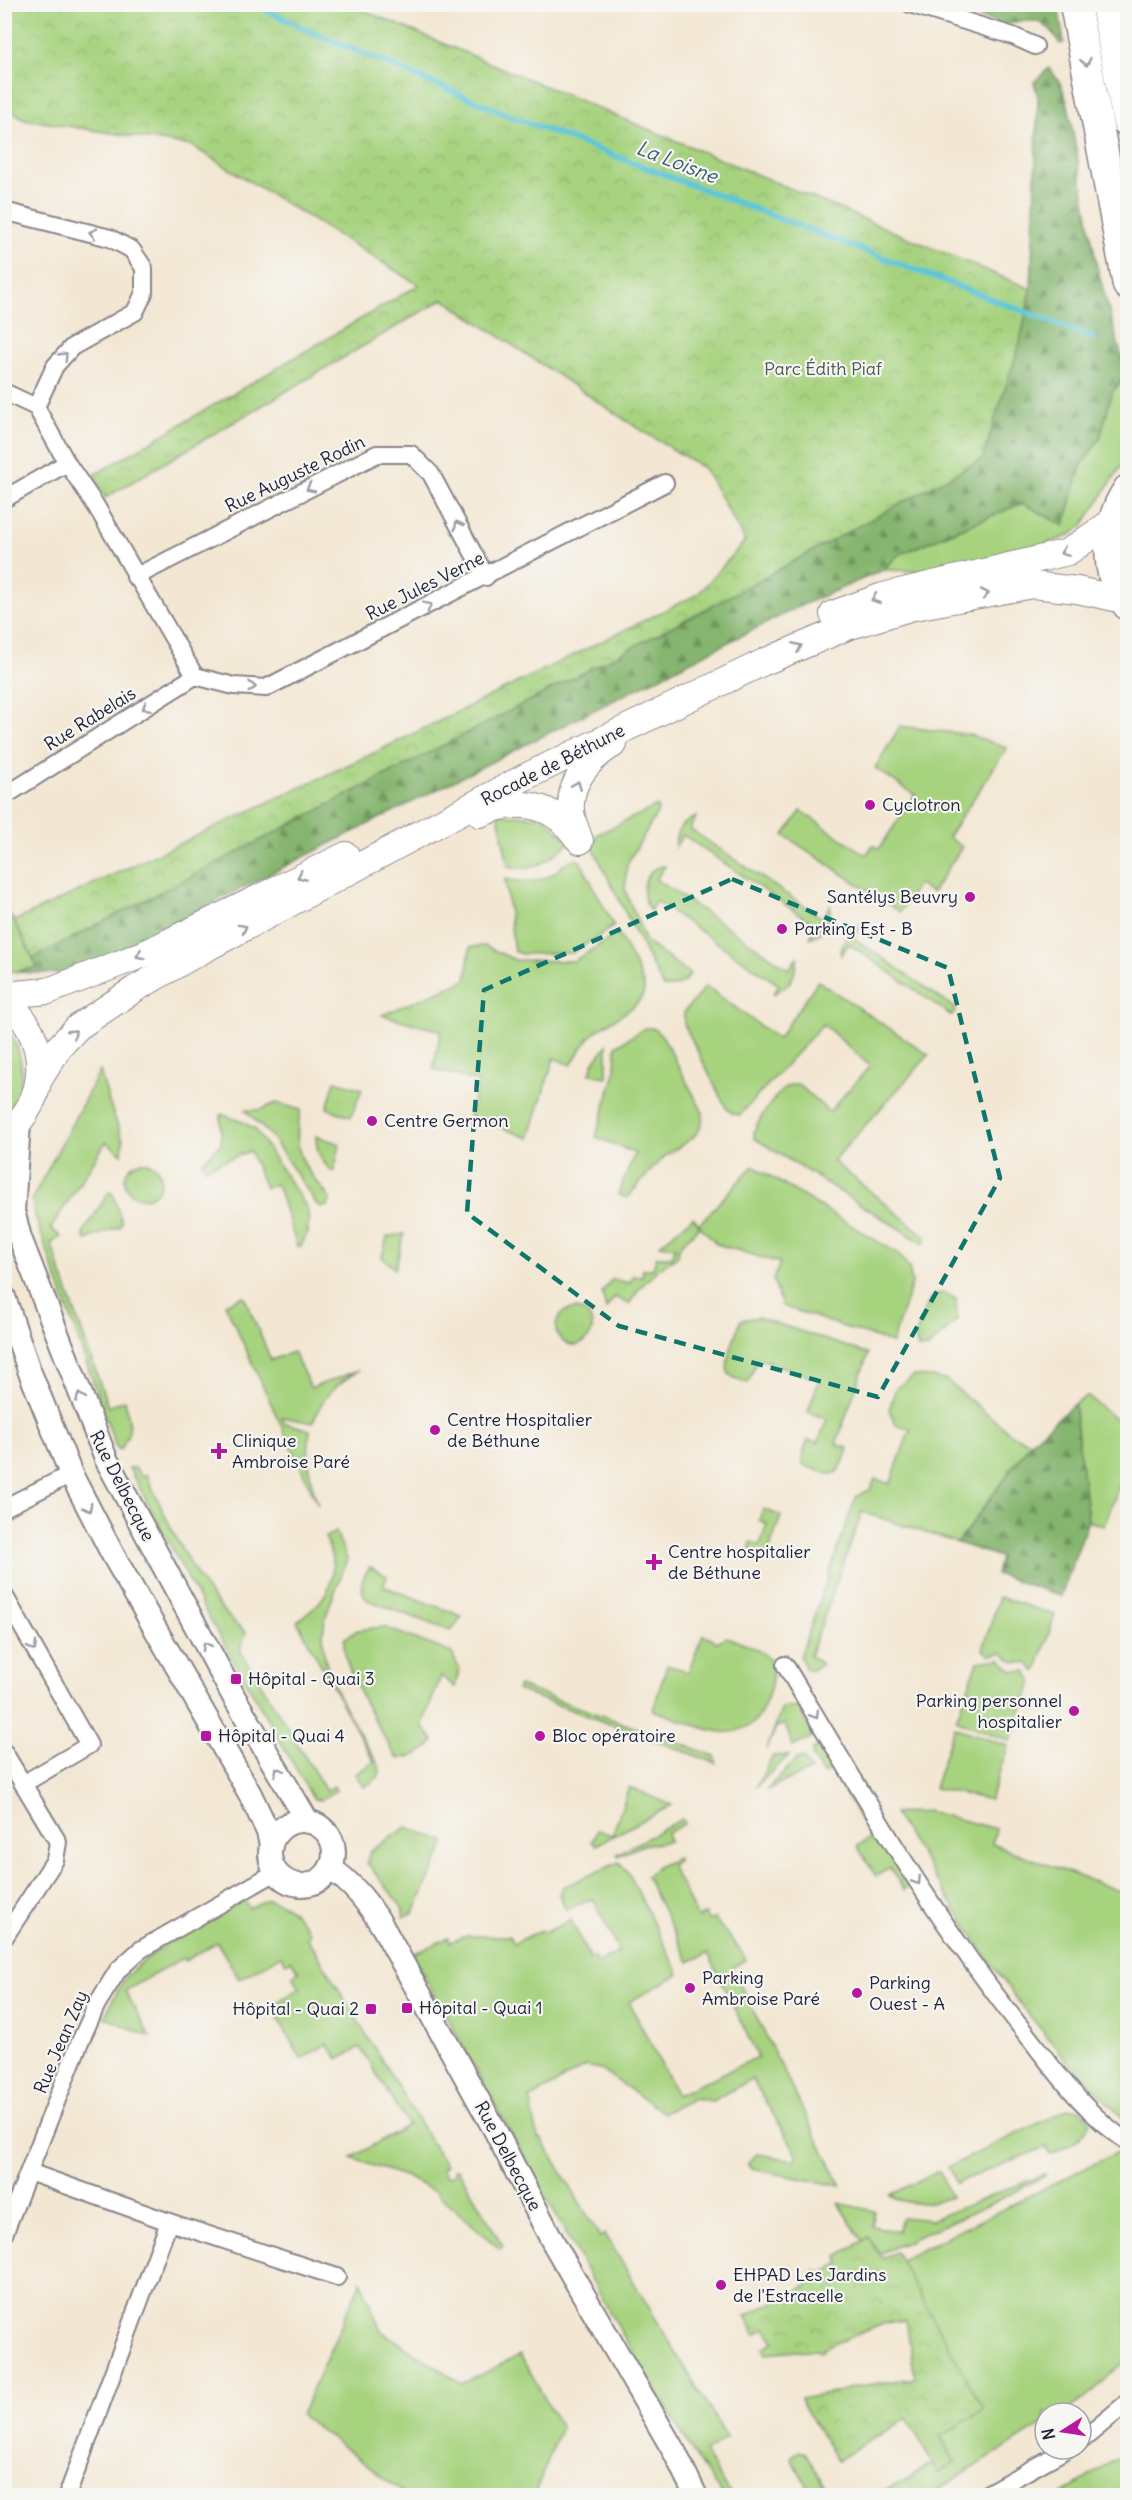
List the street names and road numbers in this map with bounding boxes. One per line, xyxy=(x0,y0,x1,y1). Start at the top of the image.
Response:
street label: Rue Auguste Rodin xyxy=(221,430,368,517)
street label: Rue Jules Verne xyxy=(362,546,488,625)
street label: Rue Rabelais xyxy=(40,681,140,756)
street label: Rocade de Béthune xyxy=(477,718,628,811)
street label: Rue Delbecque xyxy=(85,1427,160,1545)
street label: Rue Jean Zay xyxy=(28,1987,93,2097)
street label: Rue Delbecque xyxy=(470,2097,547,2215)

